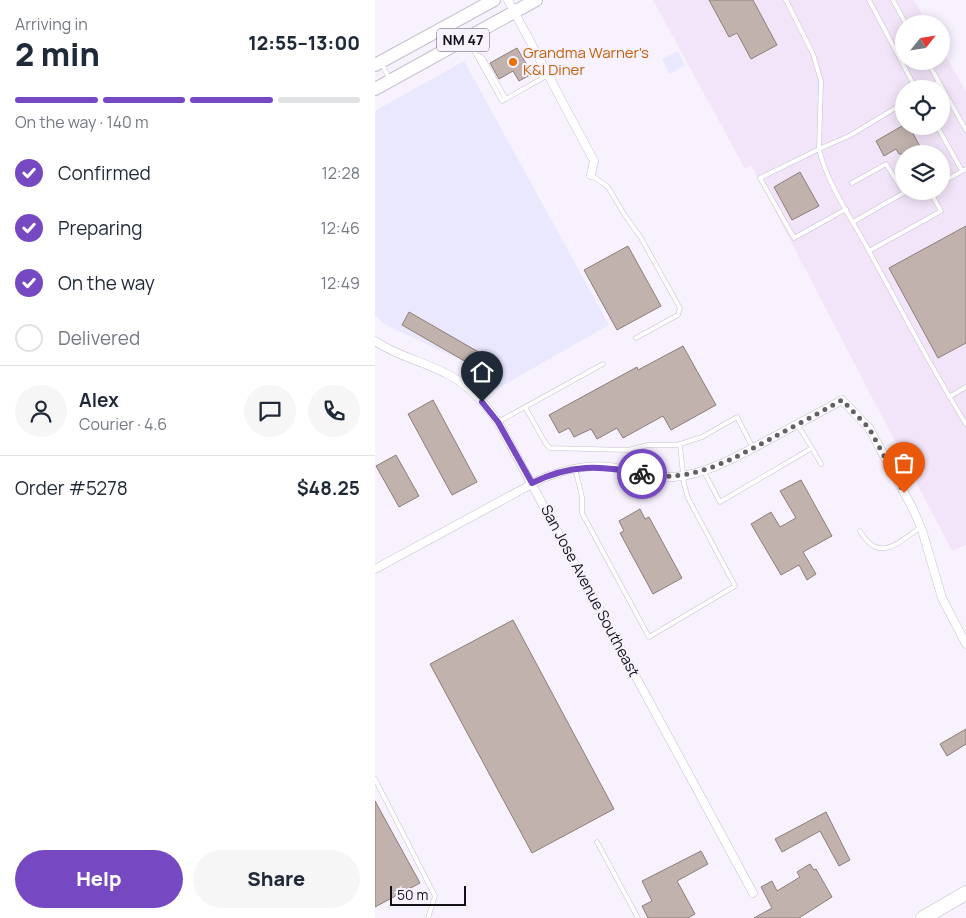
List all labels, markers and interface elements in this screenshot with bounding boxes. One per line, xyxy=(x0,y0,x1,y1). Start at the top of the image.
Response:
text: Arriving in xyxy=(15,13,88,35)
north arrow xyxy=(895,15,950,70)
map controls xyxy=(895,15,950,200)
road number: NM 47 xyxy=(437,28,489,52)
text: 12:55–13:00 xyxy=(248,30,360,56)
text: 2 min xyxy=(15,32,100,76)
place label: Grandma Warner's K&I Diner xyxy=(523,42,649,80)
marker: Grandma Warner's K&I Diner xyxy=(507,56,519,68)
button: locate xyxy=(895,80,950,135)
text: On the way · 140 m xyxy=(15,111,149,133)
button: layers xyxy=(895,145,950,200)
icon: check xyxy=(15,159,43,187)
text: Confirmed xyxy=(58,160,151,186)
text: 12:28 xyxy=(321,162,360,184)
icon: check xyxy=(15,214,43,242)
text: Preparing xyxy=(58,215,143,241)
text: 12:46 xyxy=(320,217,360,239)
icon: check xyxy=(15,269,43,297)
text: On the way xyxy=(58,270,155,296)
text: 12:49 xyxy=(321,272,360,294)
text: Delivered xyxy=(58,325,140,351)
pin xyxy=(461,351,503,402)
icon: home xyxy=(468,358,496,386)
button: person xyxy=(15,385,67,437)
button: chat xyxy=(244,385,296,437)
button: phone xyxy=(308,385,360,437)
text: Alex xyxy=(79,387,119,413)
text: Courier · 4.6 xyxy=(79,413,167,435)
pin xyxy=(883,442,925,493)
courier xyxy=(617,449,667,499)
icon: bag xyxy=(890,449,918,477)
icon: bike xyxy=(628,460,656,488)
text: Order #5278 xyxy=(15,475,128,501)
text: $48.25 xyxy=(297,475,360,501)
street label: San Jose Avenue Southeast xyxy=(536,501,645,680)
button: Help xyxy=(15,850,183,908)
button: Share xyxy=(193,850,360,908)
scale bar xyxy=(390,883,466,906)
text: 50 m xyxy=(397,885,428,904)

